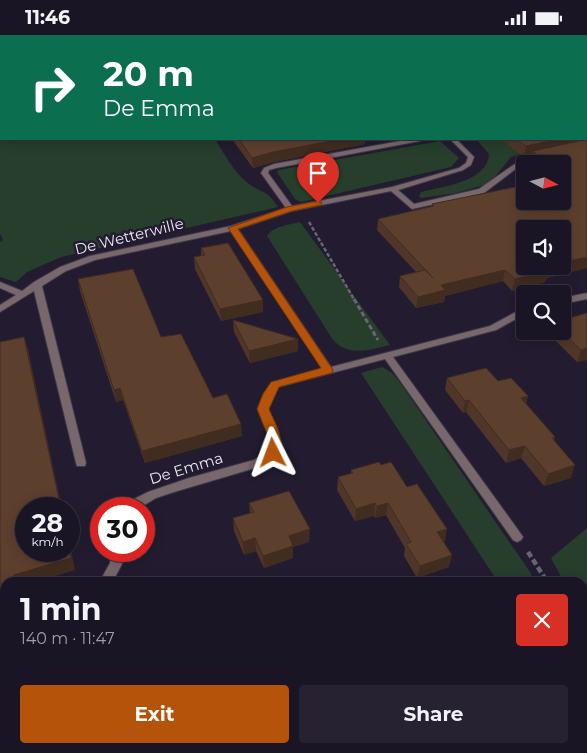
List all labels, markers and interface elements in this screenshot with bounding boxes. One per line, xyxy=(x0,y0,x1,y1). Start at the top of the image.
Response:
text: 11:46 xyxy=(25,6,70,29)
text: 20 m xyxy=(103,52,194,95)
icon: right xyxy=(20,55,85,120)
text: De Emma xyxy=(103,95,215,122)
pin xyxy=(297,152,339,203)
north arrow xyxy=(516,155,571,210)
map controls xyxy=(516,155,571,340)
icon: arrive xyxy=(304,159,332,187)
street label: De Wetterwille xyxy=(73,213,185,259)
button: sound xyxy=(516,220,571,275)
button: search xyxy=(516,285,571,340)
position arrow xyxy=(246,426,298,478)
street label: De Emma xyxy=(147,448,225,488)
speed limit sign: 30 xyxy=(90,497,155,562)
text: 28 xyxy=(32,508,63,538)
text: km/h xyxy=(31,534,64,549)
text: 1 min xyxy=(20,591,101,628)
button: close xyxy=(516,594,568,646)
text: 140 m · 11:47 xyxy=(20,629,115,648)
button: Exit xyxy=(20,685,289,743)
button: Share xyxy=(299,685,568,743)

